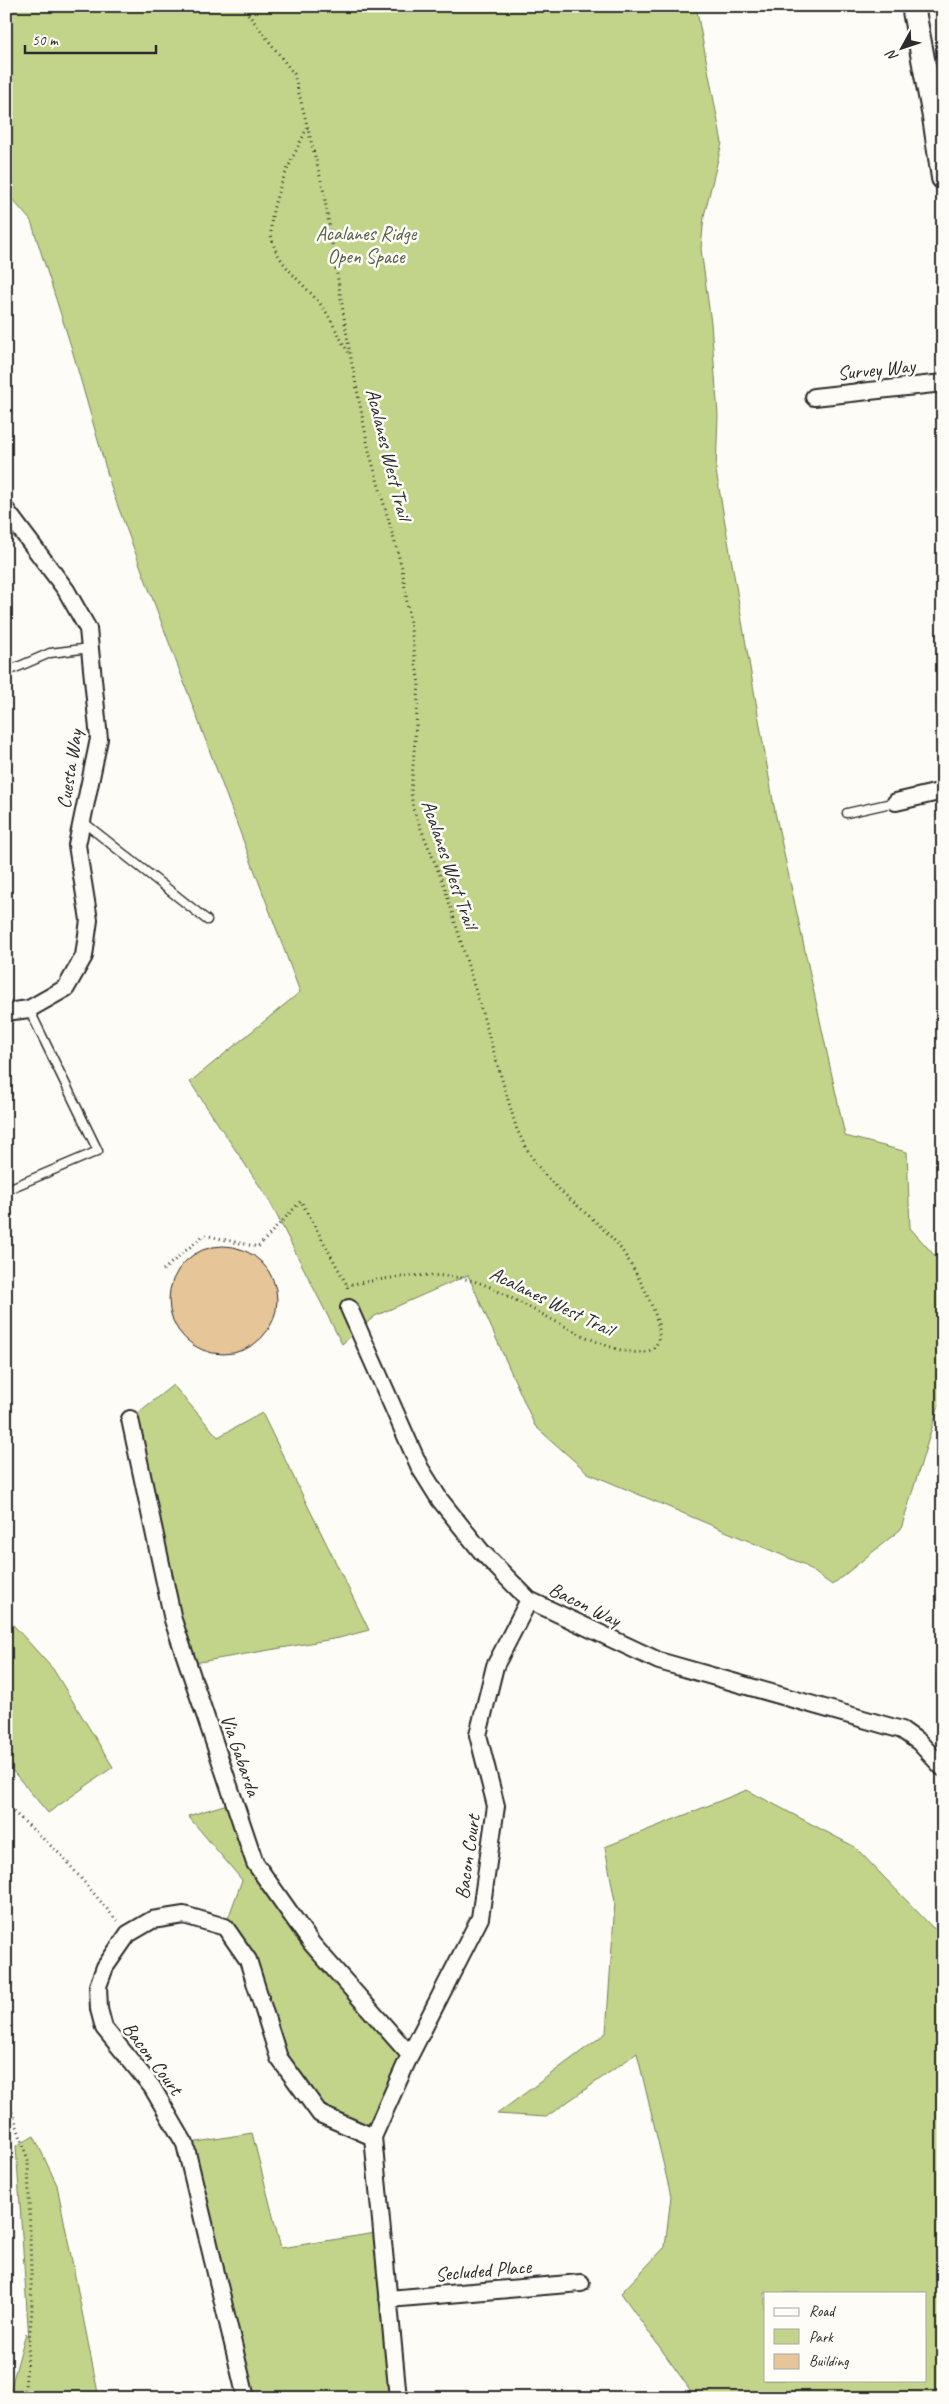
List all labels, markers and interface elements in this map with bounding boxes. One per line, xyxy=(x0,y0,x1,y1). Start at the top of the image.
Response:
scale bar xyxy=(25,22,156,54)
north arrow xyxy=(876,22,926,72)
text: 50 m xyxy=(32,31,59,50)
text: N xyxy=(882,45,902,65)
park label: Acalanes Ridge Open Space xyxy=(316,221,418,269)
street label: Survey Way xyxy=(836,353,918,386)
street label: Acalanes West Trail xyxy=(360,386,418,526)
street label: Cuesta Way xyxy=(51,726,88,810)
street label: Acalanes West Trail xyxy=(416,797,484,935)
street label: Acalanes West Trail xyxy=(486,1261,621,1344)
street label: Bacon Way xyxy=(545,1576,627,1633)
street label: Via Gabarda xyxy=(215,1711,267,1801)
street label: Bacon Court xyxy=(449,1811,486,1901)
street label: Bacon Court xyxy=(117,2017,190,2102)
street label: Secluded Place xyxy=(434,2254,534,2287)
legend xyxy=(764,2292,926,2382)
text: Road xyxy=(809,2302,836,2321)
text: Park xyxy=(809,2328,834,2347)
text: Building xyxy=(809,2352,849,2371)

